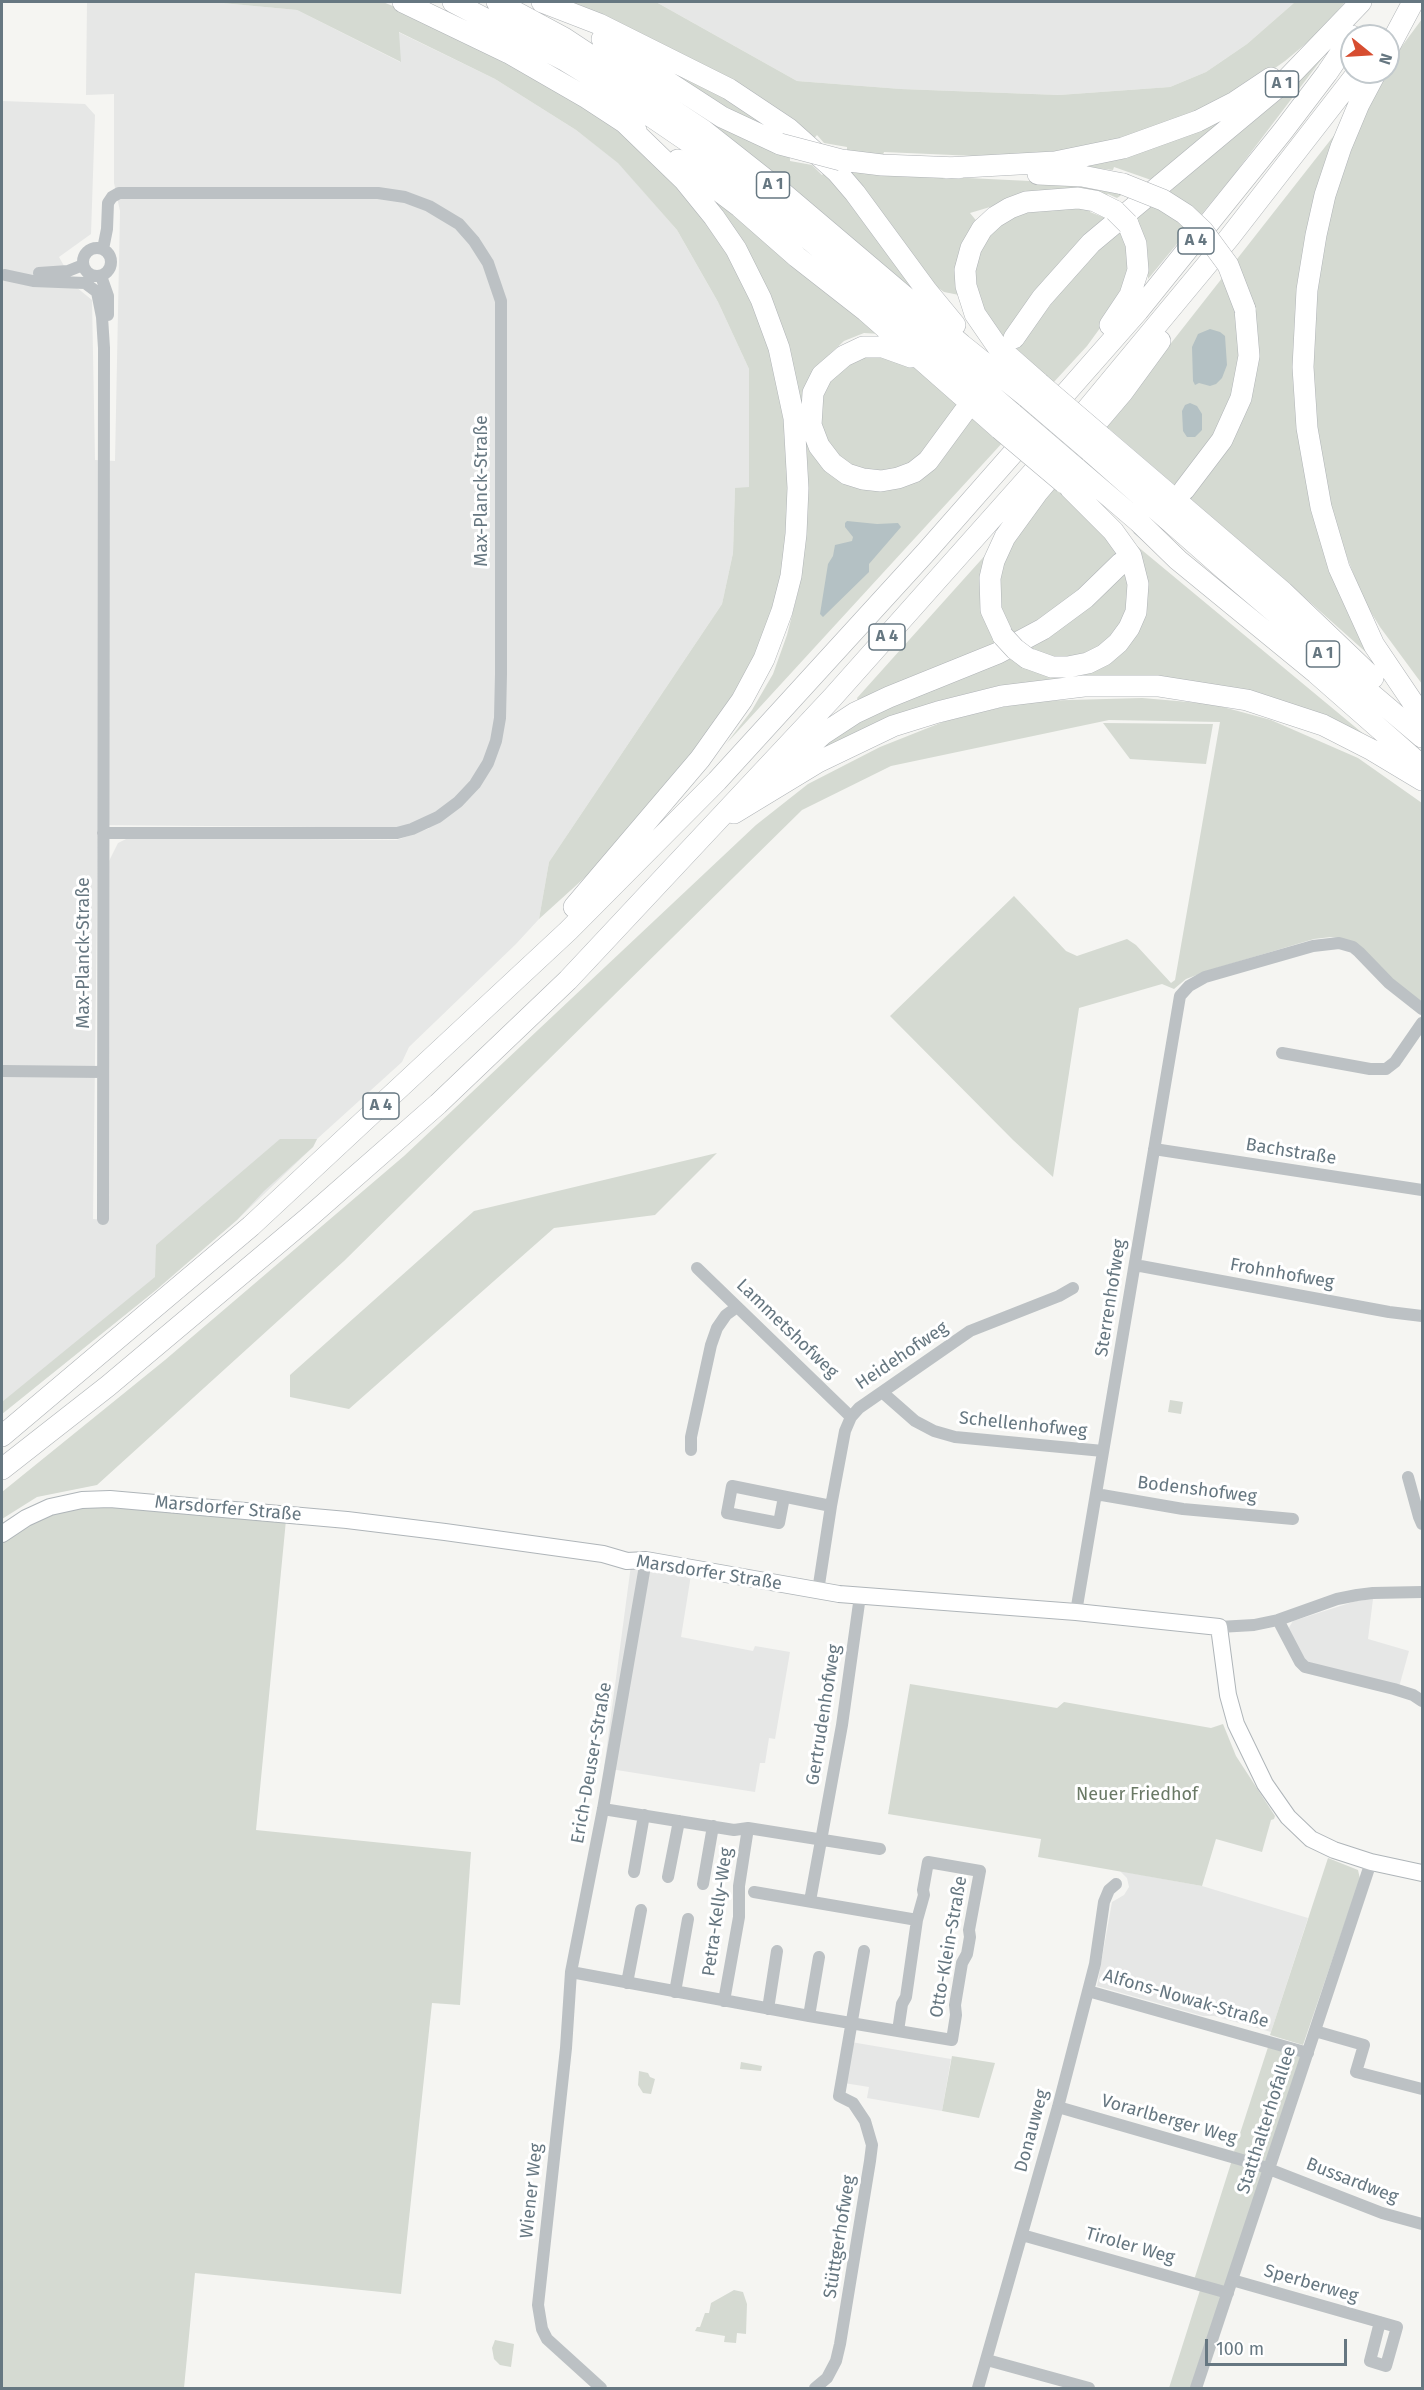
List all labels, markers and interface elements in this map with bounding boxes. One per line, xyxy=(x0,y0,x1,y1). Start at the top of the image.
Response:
north arrow xyxy=(1340,24,1400,84)
text: N xyxy=(1375,51,1396,67)
road number: A 1 xyxy=(1266,71,1298,97)
road number: A 1 xyxy=(756,172,790,198)
road number: A 4 xyxy=(1178,228,1214,254)
street label: Max-Planck-Straße xyxy=(471,415,493,567)
road number: A 4 xyxy=(869,624,905,650)
road number: A 1 xyxy=(1306,641,1340,667)
street label: Max-Planck-Straße xyxy=(73,877,95,1029)
road number: A 4 xyxy=(363,1093,399,1119)
street label: Bachstraße xyxy=(1244,1134,1338,1170)
street label: Sterrenhofweg xyxy=(1091,1238,1131,1358)
street label: Frohnhofweg xyxy=(1228,1254,1336,1294)
street label: Lammetshofweg xyxy=(732,1275,842,1383)
street label: Heidehofweg xyxy=(852,1317,952,1395)
street label: Schellenhofweg xyxy=(958,1408,1088,1442)
street label: Bodenshofweg xyxy=(1136,1472,1258,1508)
street label: Marsdorfer Straße xyxy=(154,1492,302,1526)
street label: Marsdorfer Straße xyxy=(635,1551,783,1595)
street label: Gertrudenhofweg xyxy=(802,1643,846,1787)
street label: Erich-Deuser-Straße xyxy=(567,1680,617,1846)
park label: Neuer Friedhof xyxy=(1076,1784,1198,1806)
street label: Petra-Kelly-Weg xyxy=(698,1846,738,1978)
street label: Otto-Klein-Straße xyxy=(926,1874,972,2020)
street label: Alfons-Nowak-Straße xyxy=(1101,1965,1271,2033)
street label: Statthalterhofallee xyxy=(1233,2044,1301,2196)
street label: Donauweg xyxy=(1011,2087,1053,2175)
street label: Vorarlberger Weg xyxy=(1099,2090,1239,2150)
street label: Wiener Weg xyxy=(516,2142,548,2240)
street label: Bussardweg xyxy=(1303,2154,1401,2208)
street label: Stüttgerhofweg xyxy=(820,2174,860,2300)
street label: Tiroler Weg xyxy=(1083,2223,1177,2269)
street label: Sperberweg xyxy=(1262,2260,1360,2308)
scale bar xyxy=(1208,2327,1350,2365)
text: 100 m xyxy=(1216,2338,1264,2360)

